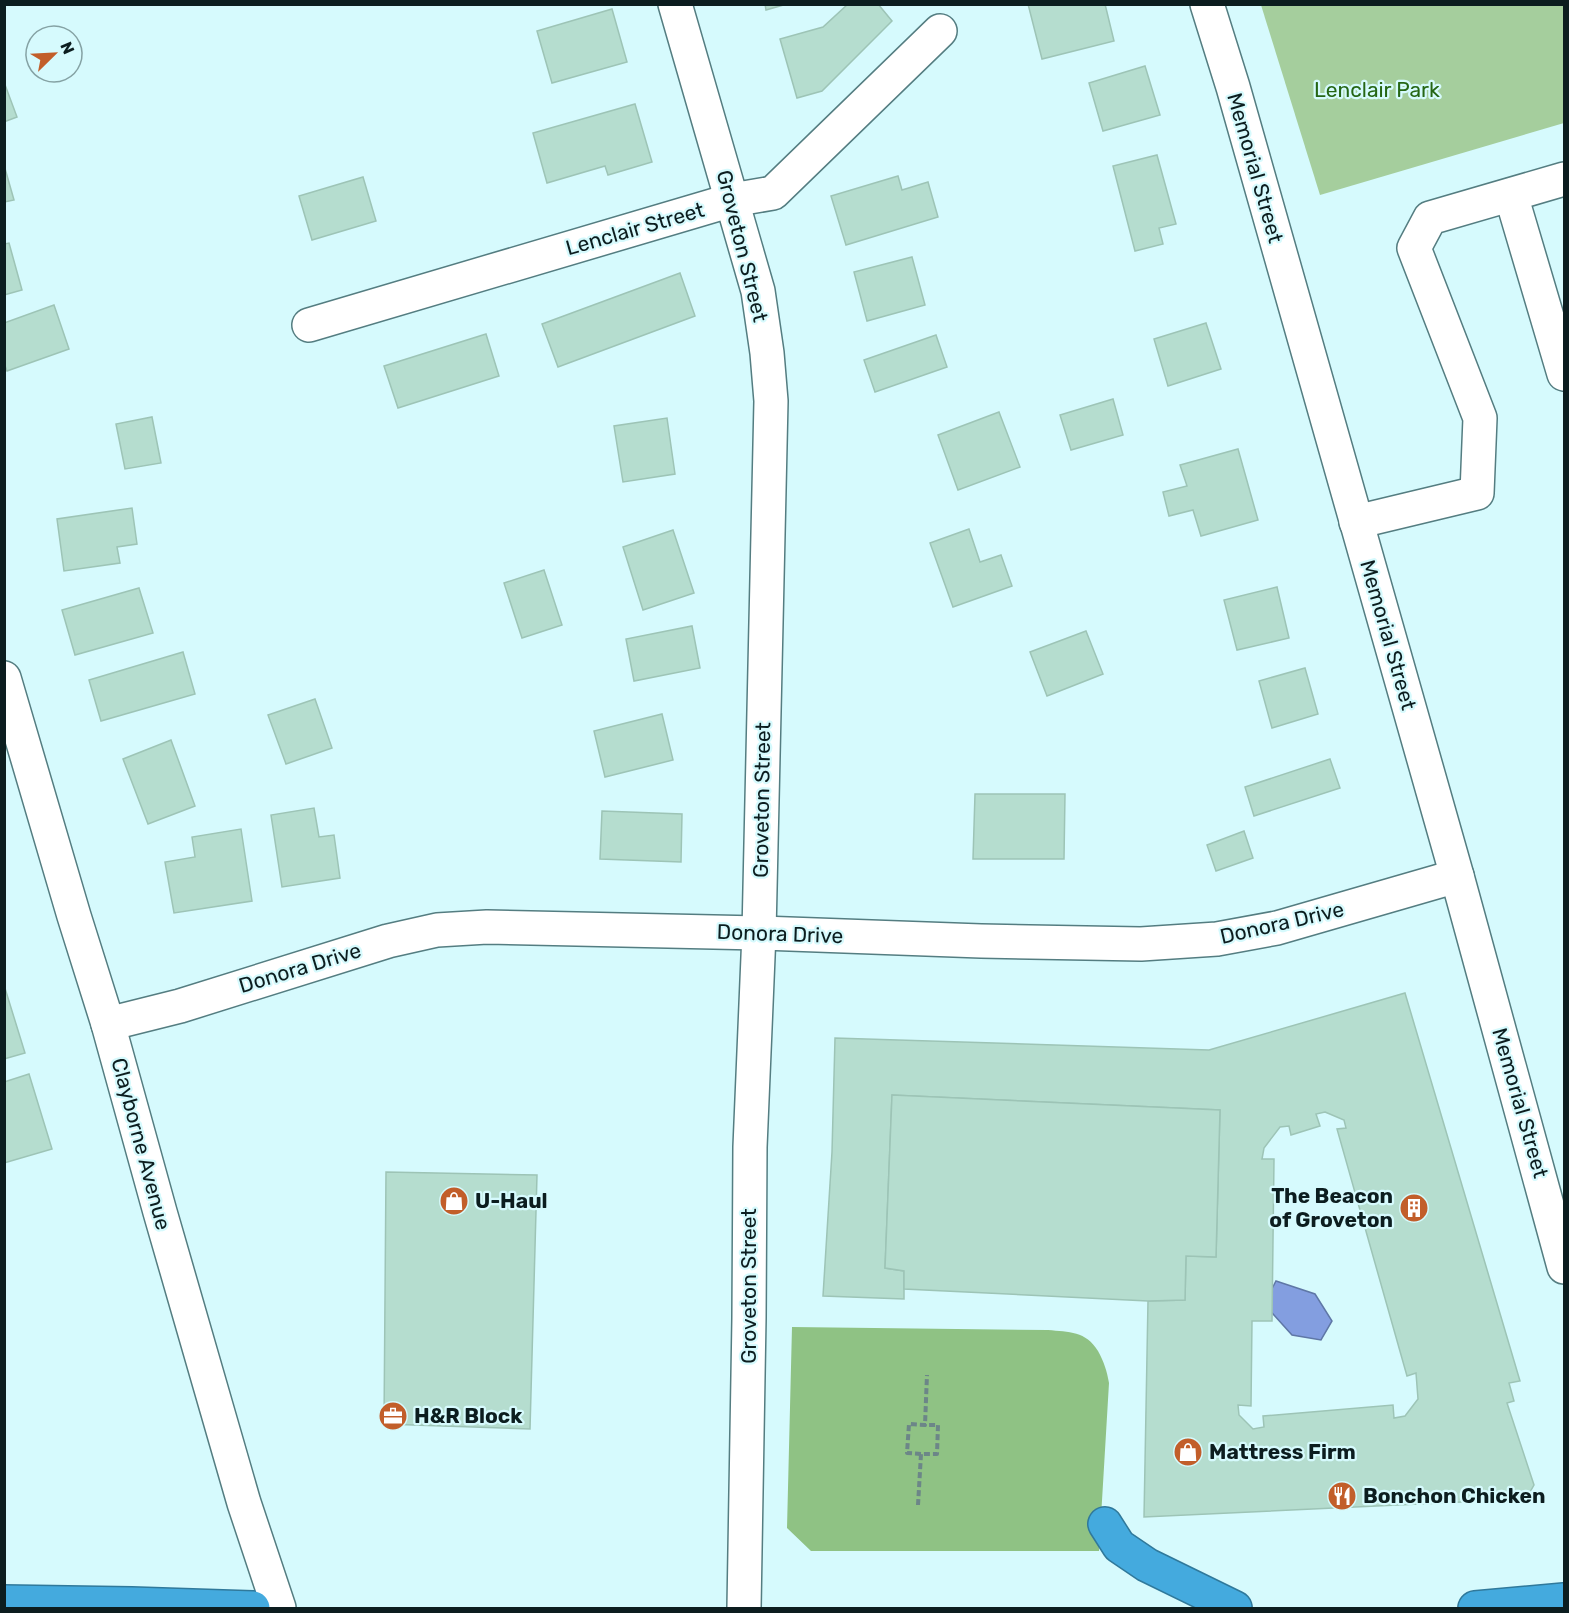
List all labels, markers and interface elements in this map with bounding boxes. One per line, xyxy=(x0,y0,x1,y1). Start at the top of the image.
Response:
north arrow xyxy=(24,24,84,84)
text: N xyxy=(56,39,78,57)
park label: Lenclair Park xyxy=(1314,77,1440,102)
street label: Memorial Street xyxy=(1222,90,1289,246)
street label: Groveton Street xyxy=(712,167,773,324)
street label: Lenclair Street xyxy=(563,197,707,260)
street label: Memorial Street xyxy=(1355,557,1422,713)
street label: Groveton Street xyxy=(748,722,775,878)
street label: Donora Drive xyxy=(1218,896,1346,949)
street label: Donora Drive xyxy=(716,919,844,948)
street label: Donora Drive xyxy=(236,937,364,998)
street label: Memorial Street xyxy=(1487,1025,1554,1181)
street label: Clayborne Avenue xyxy=(106,1055,176,1233)
place label: The Beacon of Groveton xyxy=(1269,1183,1393,1232)
shop icon: U-Haul xyxy=(438,1185,470,1217)
place label: U-Haul xyxy=(475,1188,548,1213)
building icon: The Beacon of Groveton xyxy=(1398,1192,1430,1224)
street label: Groveton Street xyxy=(736,1208,761,1364)
office icon: H&R Block xyxy=(377,1400,409,1432)
place label: H&R Block xyxy=(414,1403,523,1428)
shop icon: Mattress Firm xyxy=(1172,1436,1204,1468)
place label: Mattress Firm xyxy=(1209,1439,1356,1464)
restaurant icon: Bonchon Chicken xyxy=(1326,1480,1358,1512)
place label: Bonchon Chicken xyxy=(1363,1483,1546,1508)

